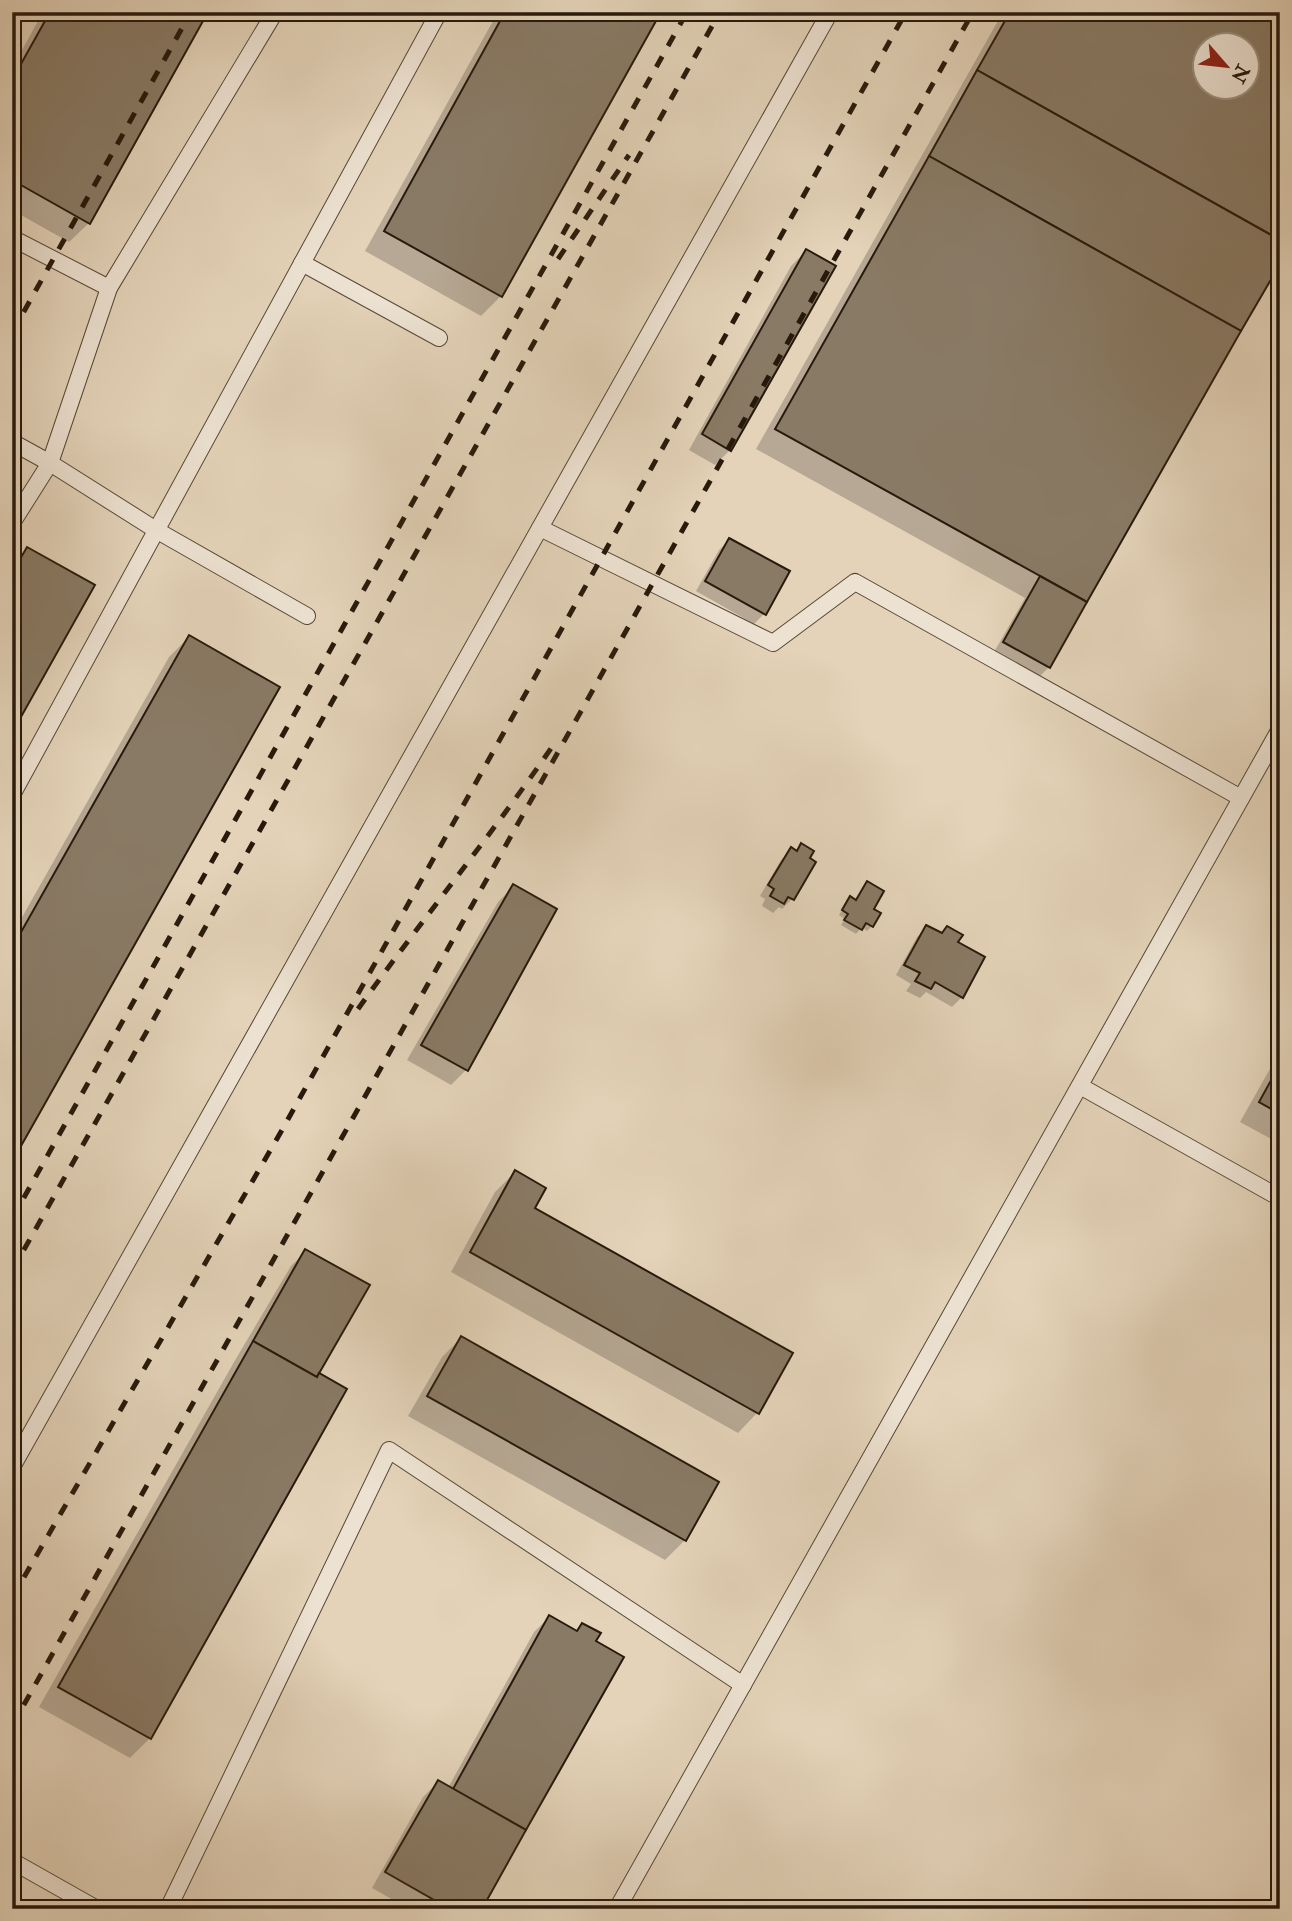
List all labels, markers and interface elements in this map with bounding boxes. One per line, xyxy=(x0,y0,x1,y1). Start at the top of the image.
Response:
north arrow xyxy=(1190,32,1260,102)
text: N xyxy=(1225,59,1255,88)

